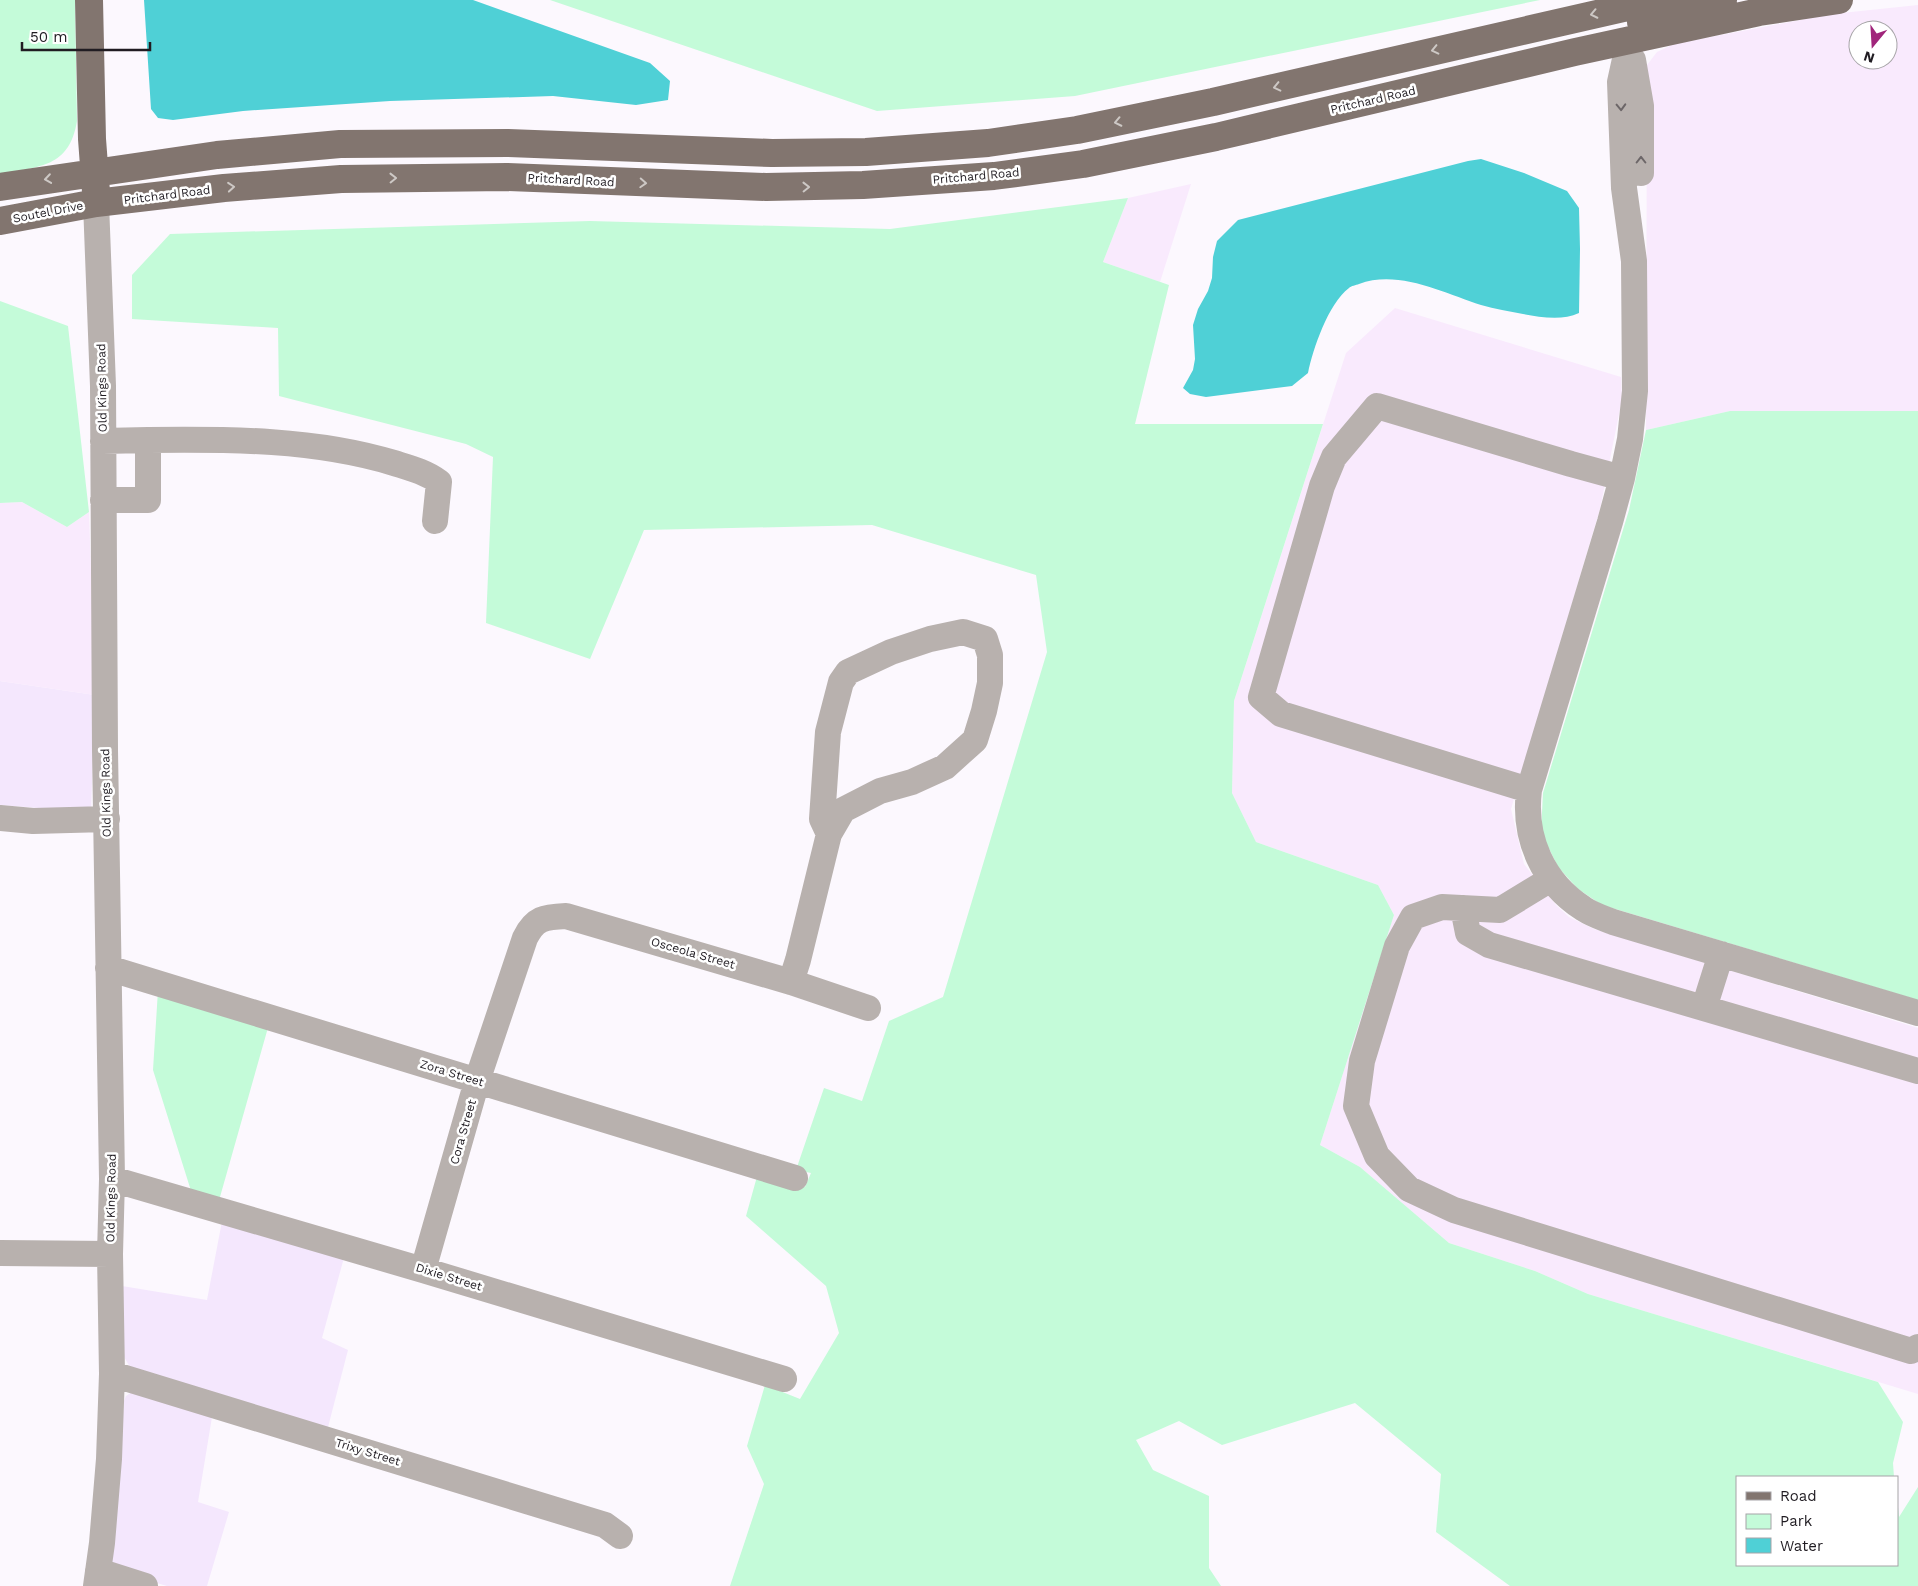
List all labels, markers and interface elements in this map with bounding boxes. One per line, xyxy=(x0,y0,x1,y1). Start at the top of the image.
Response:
one-way arrow xyxy=(1589,8,1598,19)
scale bar xyxy=(22,20,150,52)
north arrow xyxy=(1848,20,1898,70)
text: 50 m xyxy=(30,28,67,46)
one-way arrow xyxy=(1431,44,1440,55)
text: N xyxy=(1862,48,1876,67)
one-way arrow xyxy=(1273,81,1281,92)
street label: Pritchard Road xyxy=(1329,83,1417,117)
one-way arrow xyxy=(1616,103,1627,111)
one-way arrow xyxy=(1114,116,1123,126)
one-way arrow xyxy=(1636,156,1646,164)
street label: Pritchard Road xyxy=(932,165,1020,187)
street label: Pritchard Road xyxy=(527,171,615,189)
one-way arrow xyxy=(43,173,51,184)
one-way arrow xyxy=(390,173,398,183)
one-way arrow xyxy=(639,178,647,189)
one-way arrow xyxy=(802,181,810,192)
one-way arrow xyxy=(227,182,235,193)
street label: Pritchard Road xyxy=(123,183,211,207)
street label: Soutel Drive xyxy=(12,198,84,226)
street label: Old Kings Road xyxy=(94,343,110,433)
street label: Old Kings Road xyxy=(98,748,114,838)
street label: Osceola Street xyxy=(649,934,737,972)
street label: Zora Street xyxy=(418,1057,486,1089)
street label: Cora Street xyxy=(447,1098,479,1166)
street label: Old Kings Road xyxy=(103,1153,119,1243)
street label: Dixie Street xyxy=(414,1260,484,1294)
street label: Trixy Street xyxy=(334,1436,402,1468)
legend xyxy=(1736,1476,1898,1566)
text: Road xyxy=(1780,1487,1817,1505)
text: Park xyxy=(1780,1512,1813,1530)
text: Water xyxy=(1780,1537,1823,1555)

